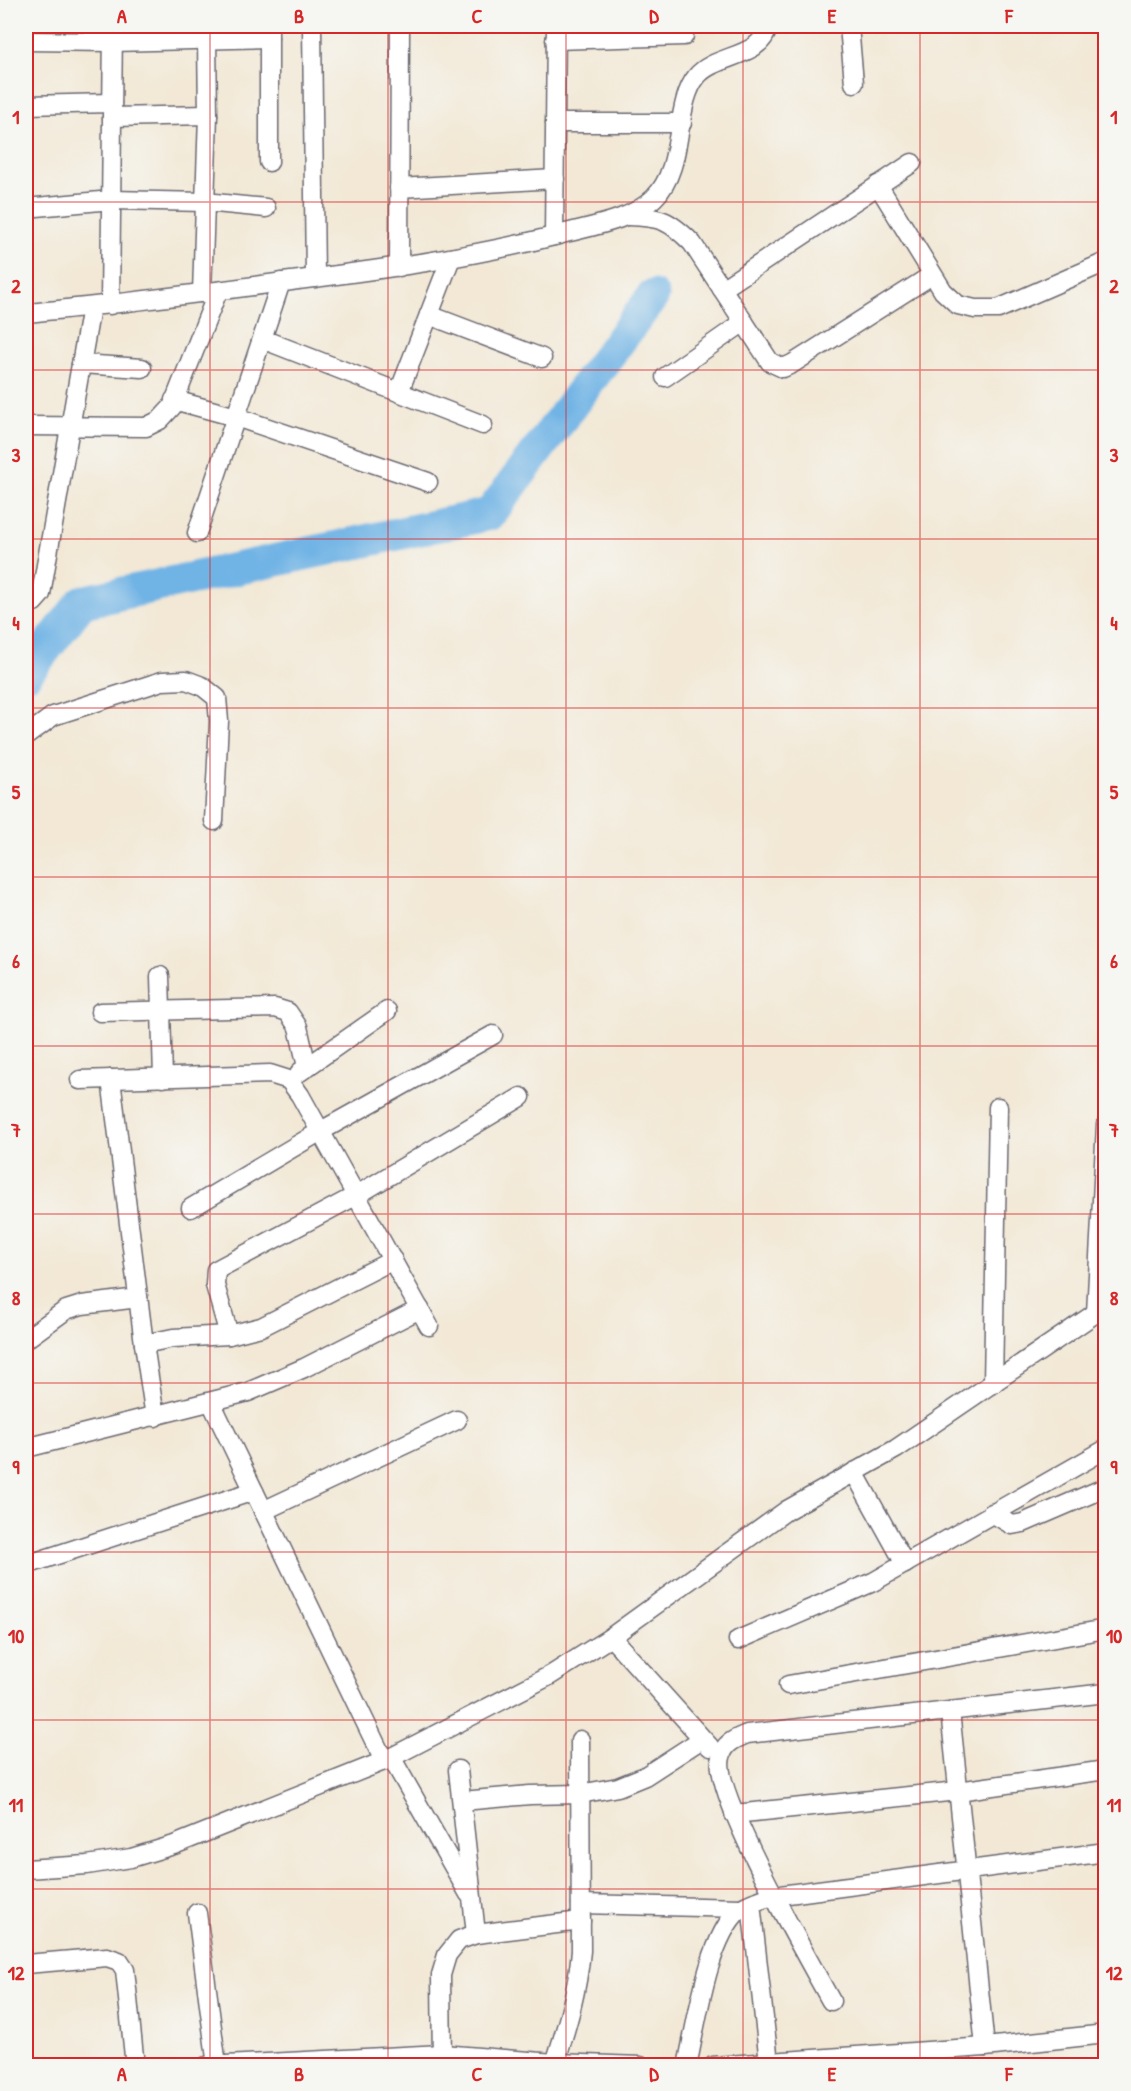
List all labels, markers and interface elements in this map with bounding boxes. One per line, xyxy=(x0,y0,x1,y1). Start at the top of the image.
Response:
text: A xyxy=(117,2,127,29)
text: B xyxy=(294,2,304,29)
text: C xyxy=(472,2,483,29)
text: D xyxy=(649,2,659,29)
text: E xyxy=(828,2,837,29)
text: F xyxy=(1004,2,1014,29)
text: 1 xyxy=(12,103,20,130)
text: 1 xyxy=(1110,103,1118,130)
text: 2 xyxy=(11,272,21,299)
text: 2 xyxy=(1109,272,1119,299)
text: 3 xyxy=(12,441,21,468)
text: 3 xyxy=(1110,441,1119,468)
text: 4 xyxy=(12,609,20,636)
text: 4 xyxy=(1110,609,1118,636)
text: 5 xyxy=(12,778,21,805)
text: 5 xyxy=(1110,778,1119,805)
text: 6 xyxy=(12,947,20,974)
text: 6 xyxy=(1110,947,1118,974)
text: 7 xyxy=(10,1116,21,1143)
text: 7 xyxy=(1108,1116,1119,1143)
text: 8 xyxy=(12,1284,21,1311)
text: 8 xyxy=(1110,1284,1119,1311)
text: 9 xyxy=(12,1453,20,1480)
text: 9 xyxy=(1110,1453,1118,1480)
text: 10 xyxy=(8,1622,24,1649)
text: 10 xyxy=(1106,1622,1122,1649)
text: 11 xyxy=(9,1791,23,1818)
text: 11 xyxy=(1107,1791,1121,1818)
text: 12 xyxy=(8,1959,25,1986)
text: 12 xyxy=(1106,1959,1123,1986)
text: A xyxy=(117,2060,127,2087)
text: B xyxy=(294,2060,304,2087)
text: C xyxy=(472,2060,483,2087)
text: D xyxy=(649,2060,659,2087)
text: E xyxy=(828,2060,837,2087)
text: F xyxy=(1004,2060,1014,2087)

